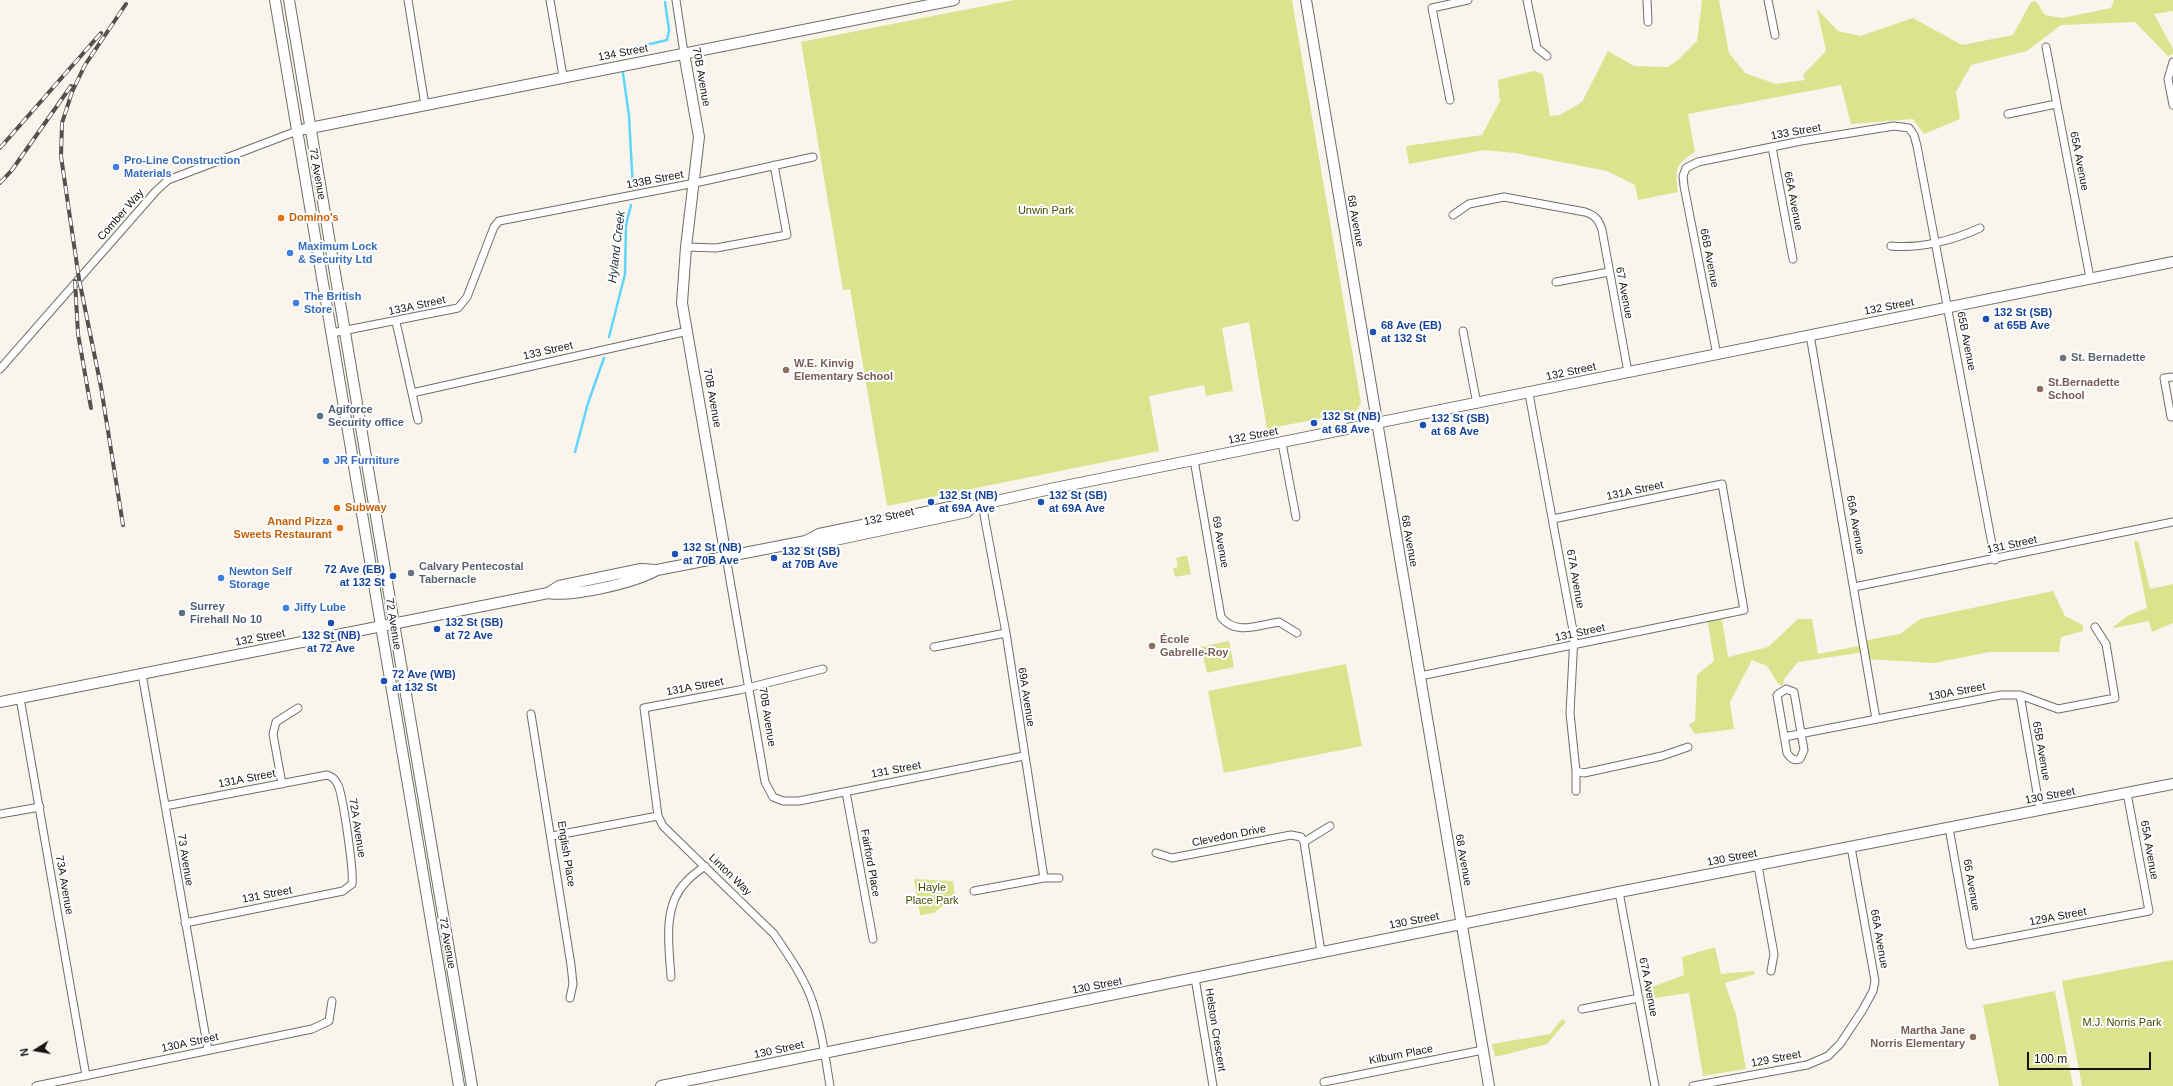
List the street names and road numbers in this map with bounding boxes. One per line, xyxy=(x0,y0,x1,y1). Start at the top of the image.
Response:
street label: 134 Street xyxy=(597,42,649,64)
street label: 70B Avenue xyxy=(689,46,713,108)
street label: 133 Street xyxy=(1770,121,1822,143)
street label: 65A Avenue xyxy=(2067,130,2091,192)
street label: 72 Avenue xyxy=(306,147,328,201)
street label: 133B Street xyxy=(625,168,685,192)
street label: 66A Avenue xyxy=(1781,170,1805,232)
street label: Comber Way xyxy=(95,187,147,243)
street label: 68 Avenue xyxy=(1344,194,1366,248)
street label: 66B Avenue xyxy=(1697,227,1721,289)
street label: 67 Avenue xyxy=(1613,266,1635,320)
street label: 133A Street xyxy=(387,294,447,318)
street label: 132 Street xyxy=(1863,296,1915,318)
street label: 65B Avenue xyxy=(1954,310,1978,372)
street label: 133 Street xyxy=(522,339,574,363)
street label: 132 Street xyxy=(1545,360,1597,384)
street label: 70B Avenue xyxy=(700,367,724,429)
street label: 132 Street xyxy=(1227,425,1279,447)
street label: 131A Street xyxy=(1605,479,1665,503)
street label: 66A Avenue xyxy=(1843,494,1867,556)
street label: 132 Street xyxy=(863,505,915,529)
street label: 68 Avenue xyxy=(1398,514,1420,568)
street label: 69 Avenue xyxy=(1209,515,1231,569)
street label: 131 Street xyxy=(1986,533,2038,557)
street label: 67A Avenue xyxy=(1563,548,1587,610)
street label: 72 Avenue xyxy=(382,597,404,651)
street label: 131 Street xyxy=(1554,621,1606,645)
street label: 132 Street xyxy=(234,627,286,649)
street label: 69A Avenue xyxy=(1015,666,1037,728)
street label: 131A Street xyxy=(665,675,725,699)
street label: 130A Street xyxy=(1927,680,1987,704)
street label: 70B Avenue xyxy=(756,686,778,748)
street label: 65B Avenue xyxy=(2029,720,2053,782)
street label: 131 Street xyxy=(870,759,922,781)
street label: 131A Street xyxy=(217,767,277,791)
street label: 130 Street xyxy=(2024,785,2076,807)
street label: 72A Avenue xyxy=(346,797,368,859)
street label: 65A Avenue xyxy=(2137,819,2161,881)
street label: English Place xyxy=(554,820,578,888)
street label: Clevedon Drive xyxy=(1191,822,1267,850)
street label: Fairford Place xyxy=(858,828,882,898)
street label: 73 Avenue xyxy=(174,833,196,887)
street label: 68 Avenue xyxy=(1452,833,1474,887)
street label: 130 Street xyxy=(1706,847,1758,869)
street label: Linton Way xyxy=(706,851,754,899)
street label: 73A Avenue xyxy=(52,854,76,916)
street label: 66 Avenue xyxy=(1960,858,1982,912)
street label: 131 Street xyxy=(241,884,293,906)
street label: 129A Street xyxy=(2028,905,2088,929)
street label: 66A Avenue xyxy=(1867,908,1891,970)
street label: 130 Street xyxy=(1388,910,1440,932)
street label: 72 Avenue xyxy=(436,916,458,970)
street label: 67A Avenue xyxy=(1636,956,1660,1018)
street label: 130 Street xyxy=(1071,975,1123,997)
street label: Helston Crescent xyxy=(1202,987,1228,1073)
street label: 130A Street xyxy=(160,1031,220,1055)
street label: 130 Street xyxy=(753,1038,805,1062)
street label: Kilburn Place xyxy=(1368,1042,1434,1068)
street label: 129 Street xyxy=(1750,1048,1802,1070)

